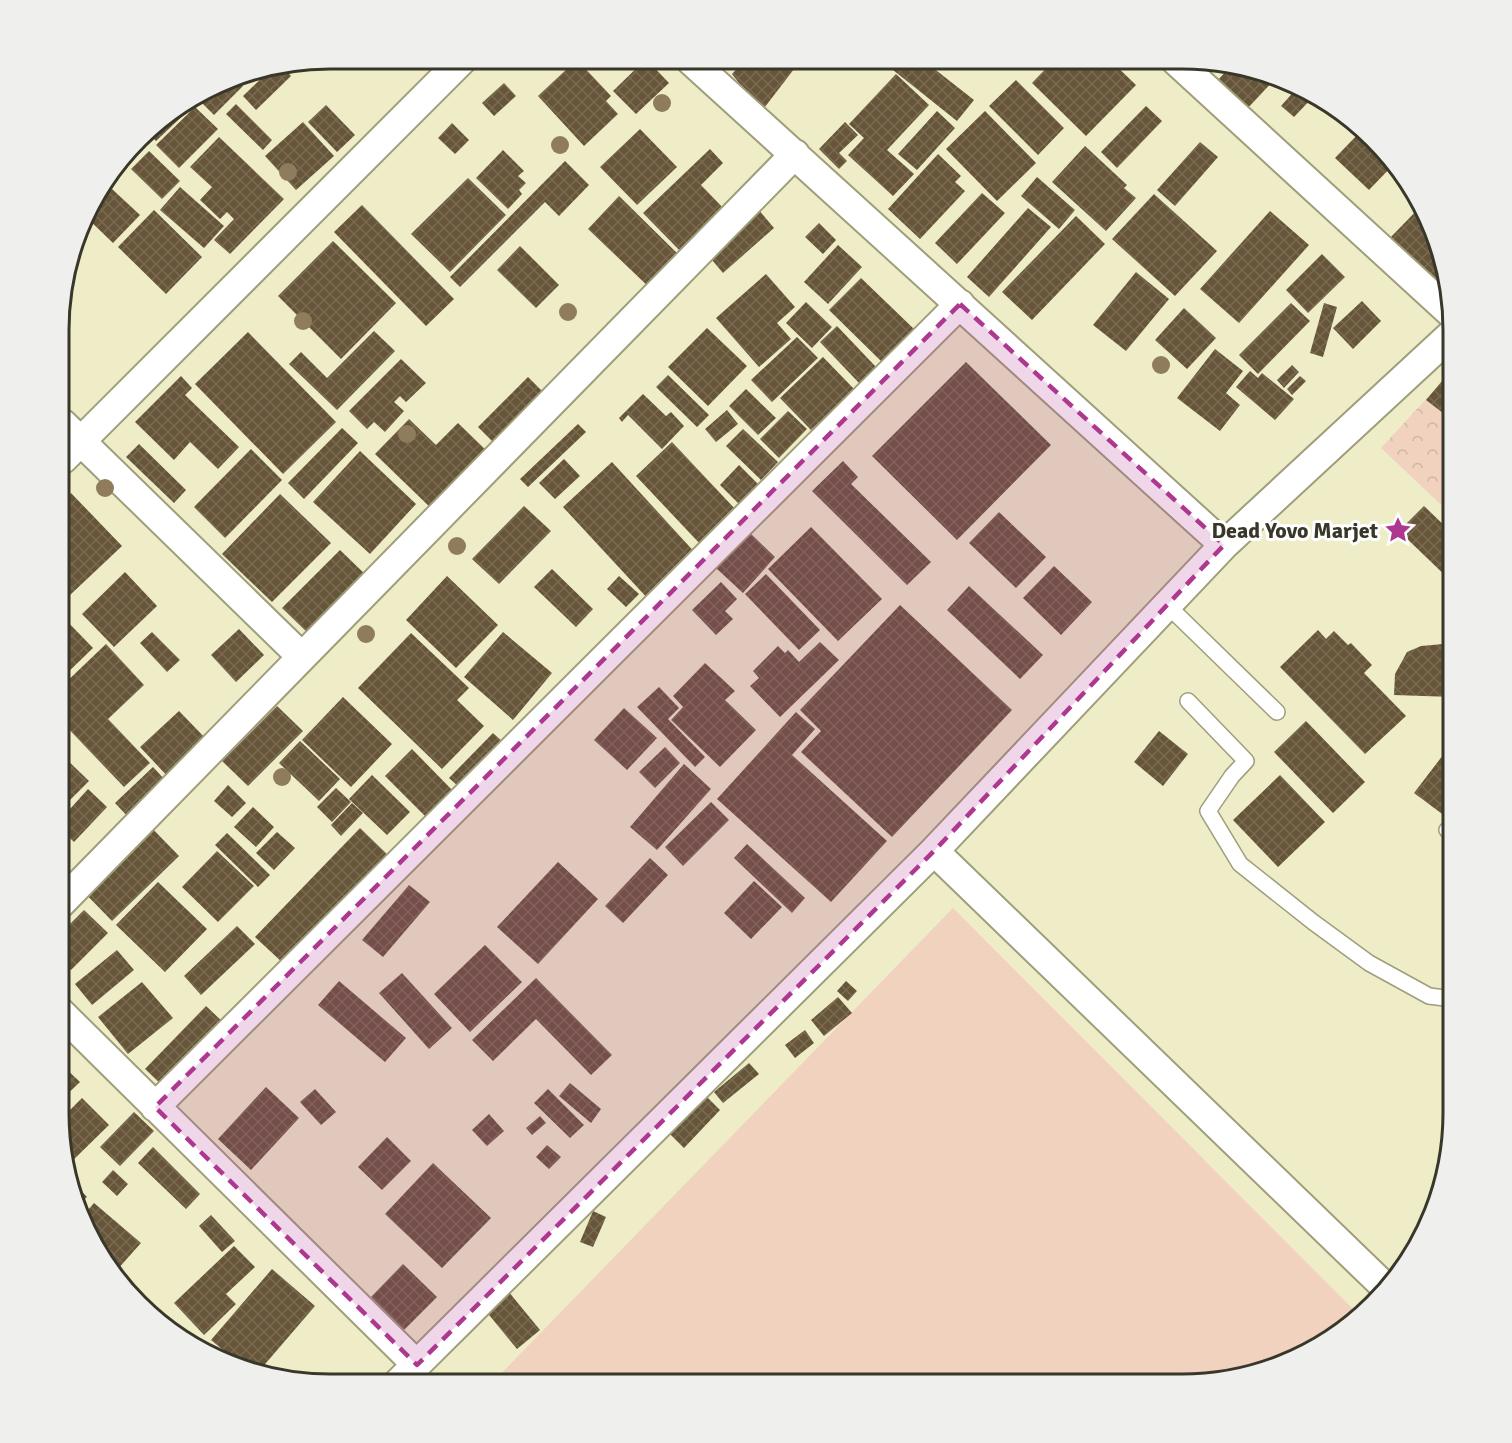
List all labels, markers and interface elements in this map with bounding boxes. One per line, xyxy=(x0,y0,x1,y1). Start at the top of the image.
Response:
place icon: Dead Yovo Marjet xyxy=(1383,515,1413,545)
place label: Dead Yovo Marjet xyxy=(1211,517,1378,544)

